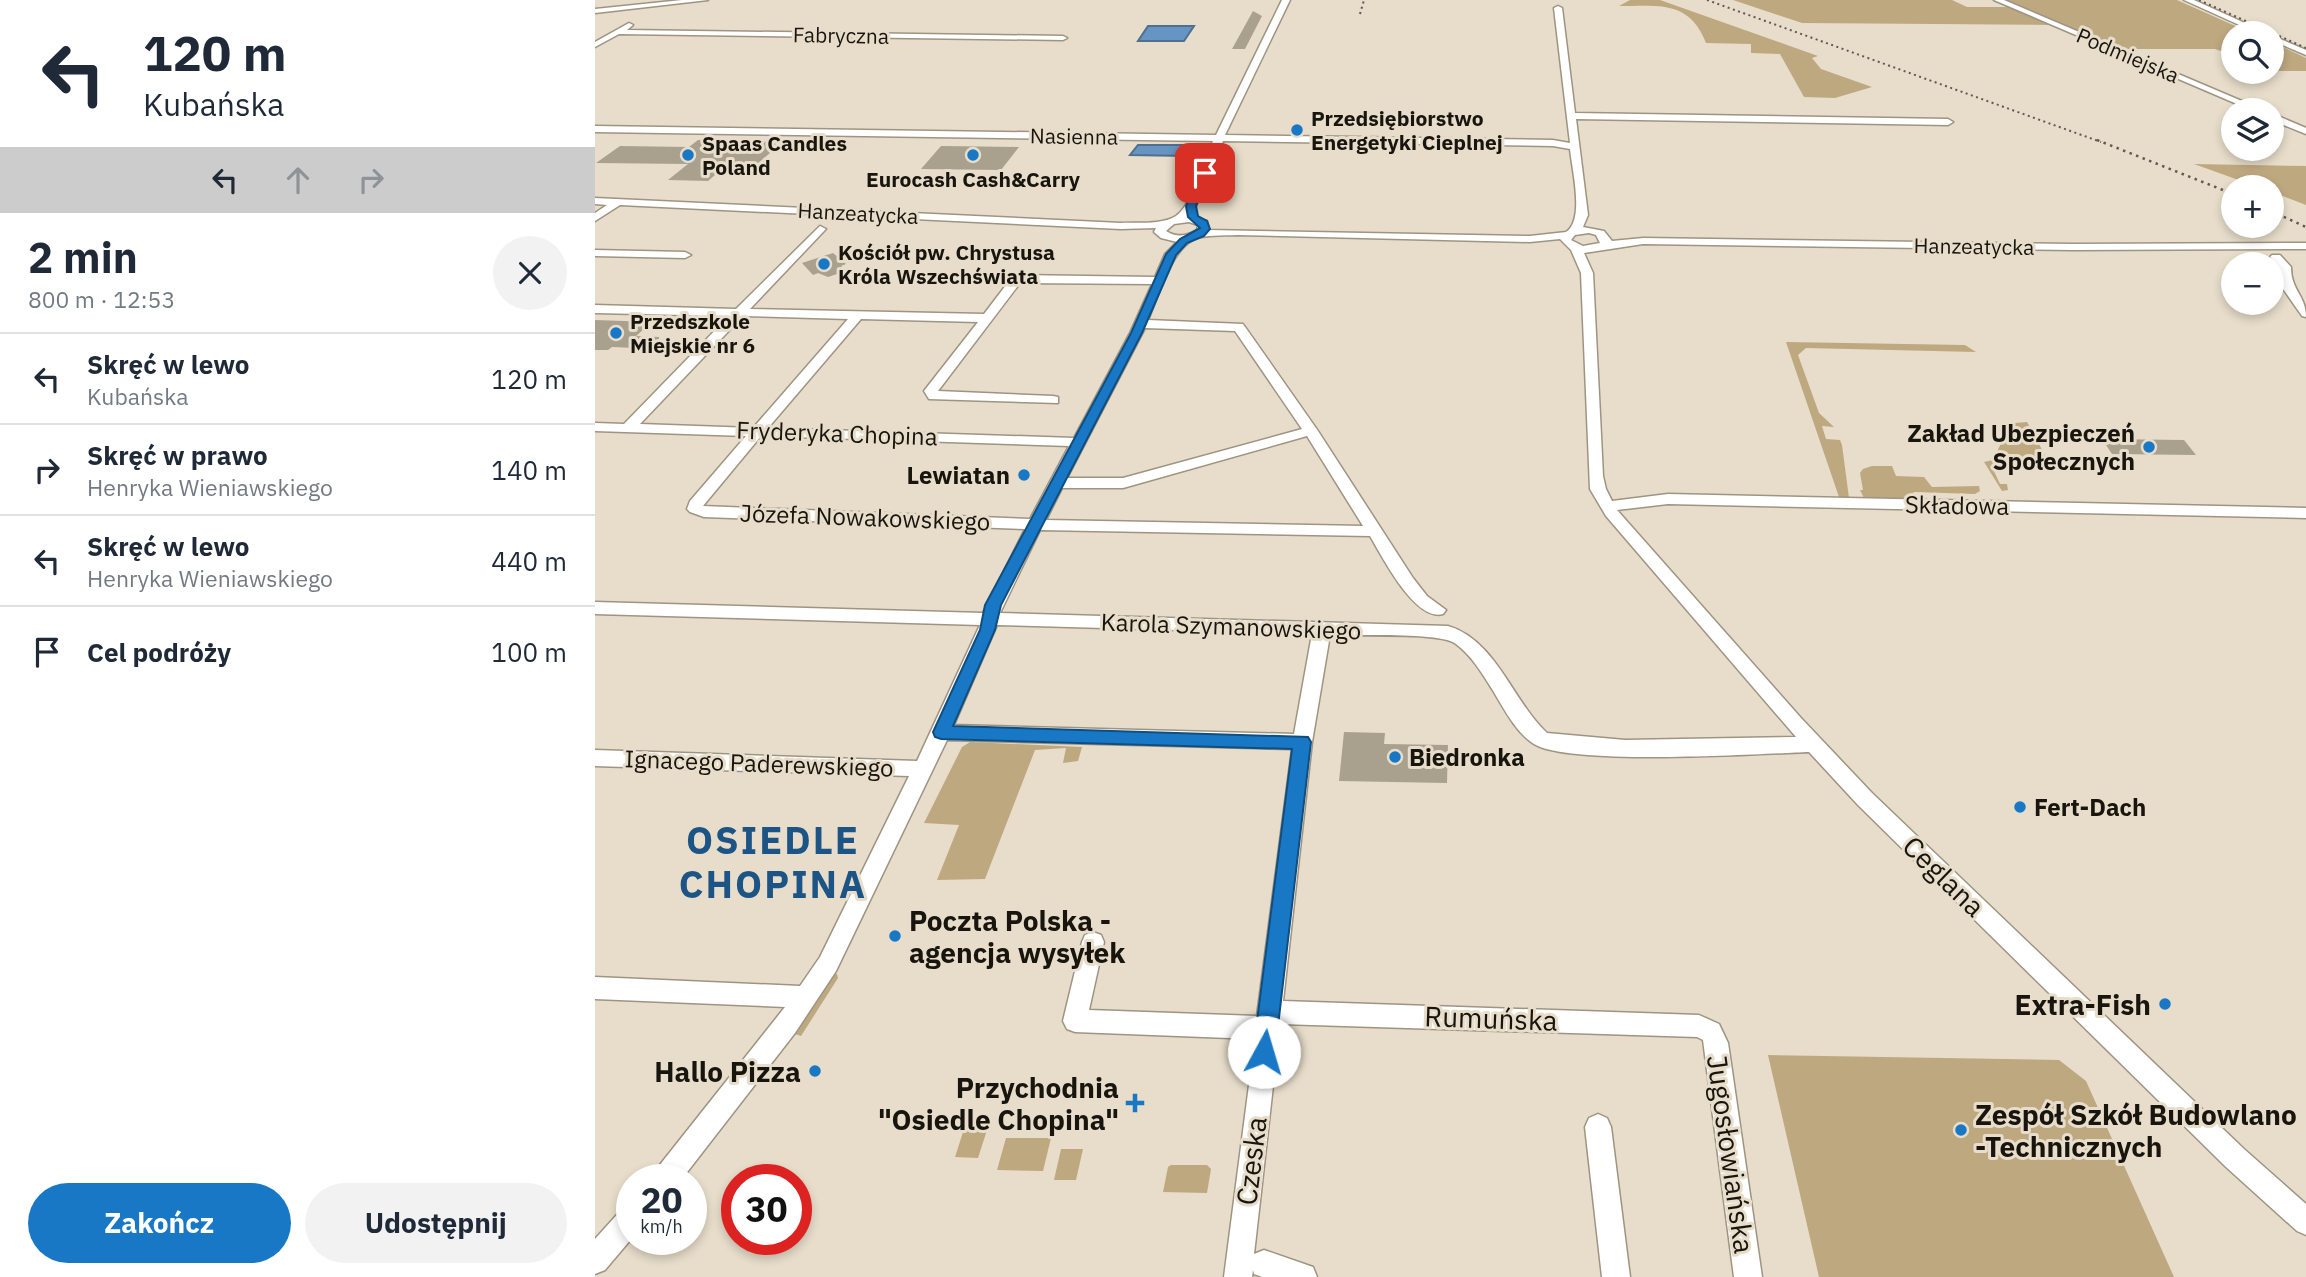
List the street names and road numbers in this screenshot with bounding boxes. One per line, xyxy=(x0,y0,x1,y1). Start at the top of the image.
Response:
street label: Fabryczna xyxy=(793,20,889,50)
street label: Podmiejska xyxy=(2072,21,2184,89)
street label: Nasienna xyxy=(1030,121,1118,151)
street label: Hanzeatycka xyxy=(797,196,919,230)
street label: Hanzeatycka xyxy=(1913,231,2035,261)
street label: Fryderyka Chopina xyxy=(736,413,938,453)
street label: Składowa xyxy=(1905,488,2010,522)
street label: Józefa Nowakowskiego xyxy=(739,497,991,537)
street label: Karola Szymanowskiego xyxy=(1100,605,1362,647)
street label: Ignacego Paderewskiego xyxy=(624,742,894,784)
street label: Ceglana xyxy=(1895,828,1993,924)
street label: Rumuńska xyxy=(1424,997,1558,1039)
street label: Jugosłowiańska xyxy=(1699,1052,1763,1256)
street label: Czeska xyxy=(1227,1115,1275,1207)

